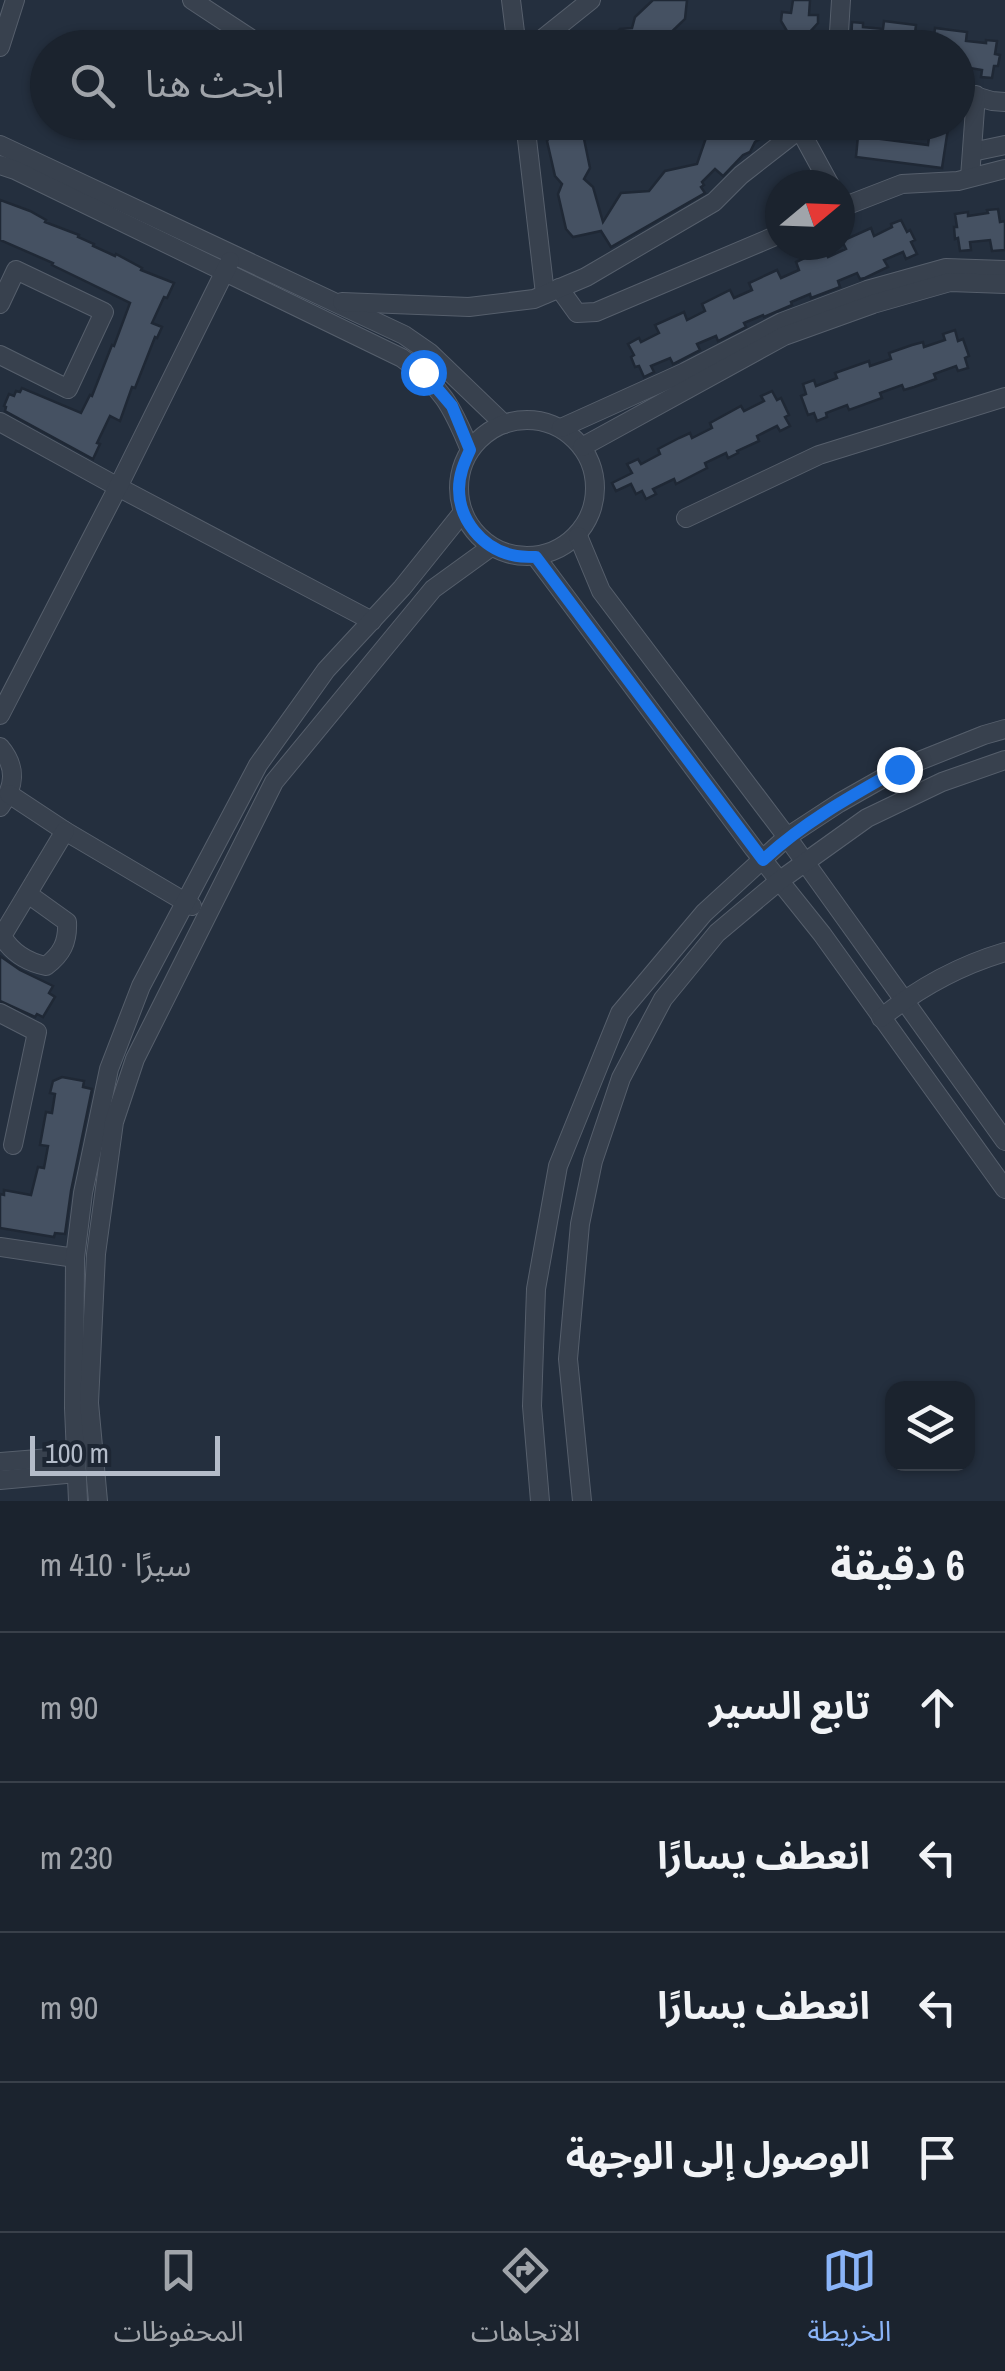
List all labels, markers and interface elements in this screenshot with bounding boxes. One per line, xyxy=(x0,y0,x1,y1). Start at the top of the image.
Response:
search box xyxy=(30,30,975,140)
icon: search xyxy=(65,58,120,113)
text: ابحث هنا xyxy=(145,58,285,109)
north arrow xyxy=(765,170,855,260)
route start xyxy=(401,350,447,396)
route end xyxy=(877,747,923,793)
map controls xyxy=(885,1381,975,1471)
button: layers xyxy=(885,1381,975,1471)
scale bar xyxy=(30,1431,220,1476)
text: 100 m xyxy=(45,1434,109,1472)
text: 6 دقيقة xyxy=(831,1537,965,1593)
text: سيرًا · 410 m xyxy=(40,1543,191,1586)
text: تابع السير xyxy=(709,1680,870,1731)
icon: ahead xyxy=(910,1680,965,1735)
text: 90 m xyxy=(40,1686,98,1729)
text: انعطف يسارًا xyxy=(657,1830,870,1881)
icon: left xyxy=(910,1830,965,1885)
text: 230 m xyxy=(40,1836,113,1879)
text: انعطف يسارًا xyxy=(657,1980,870,2031)
icon: left xyxy=(910,1980,965,2035)
text: 90 m xyxy=(40,1986,98,2029)
text: الوصول إلى الوجهة xyxy=(566,2130,870,2181)
icon: arrive xyxy=(910,2130,965,2185)
tab: المحفوظات xyxy=(114,2243,244,2362)
tab: الاتجاهات xyxy=(471,2243,580,2362)
tab: الخريطة xyxy=(807,2243,891,2362)

